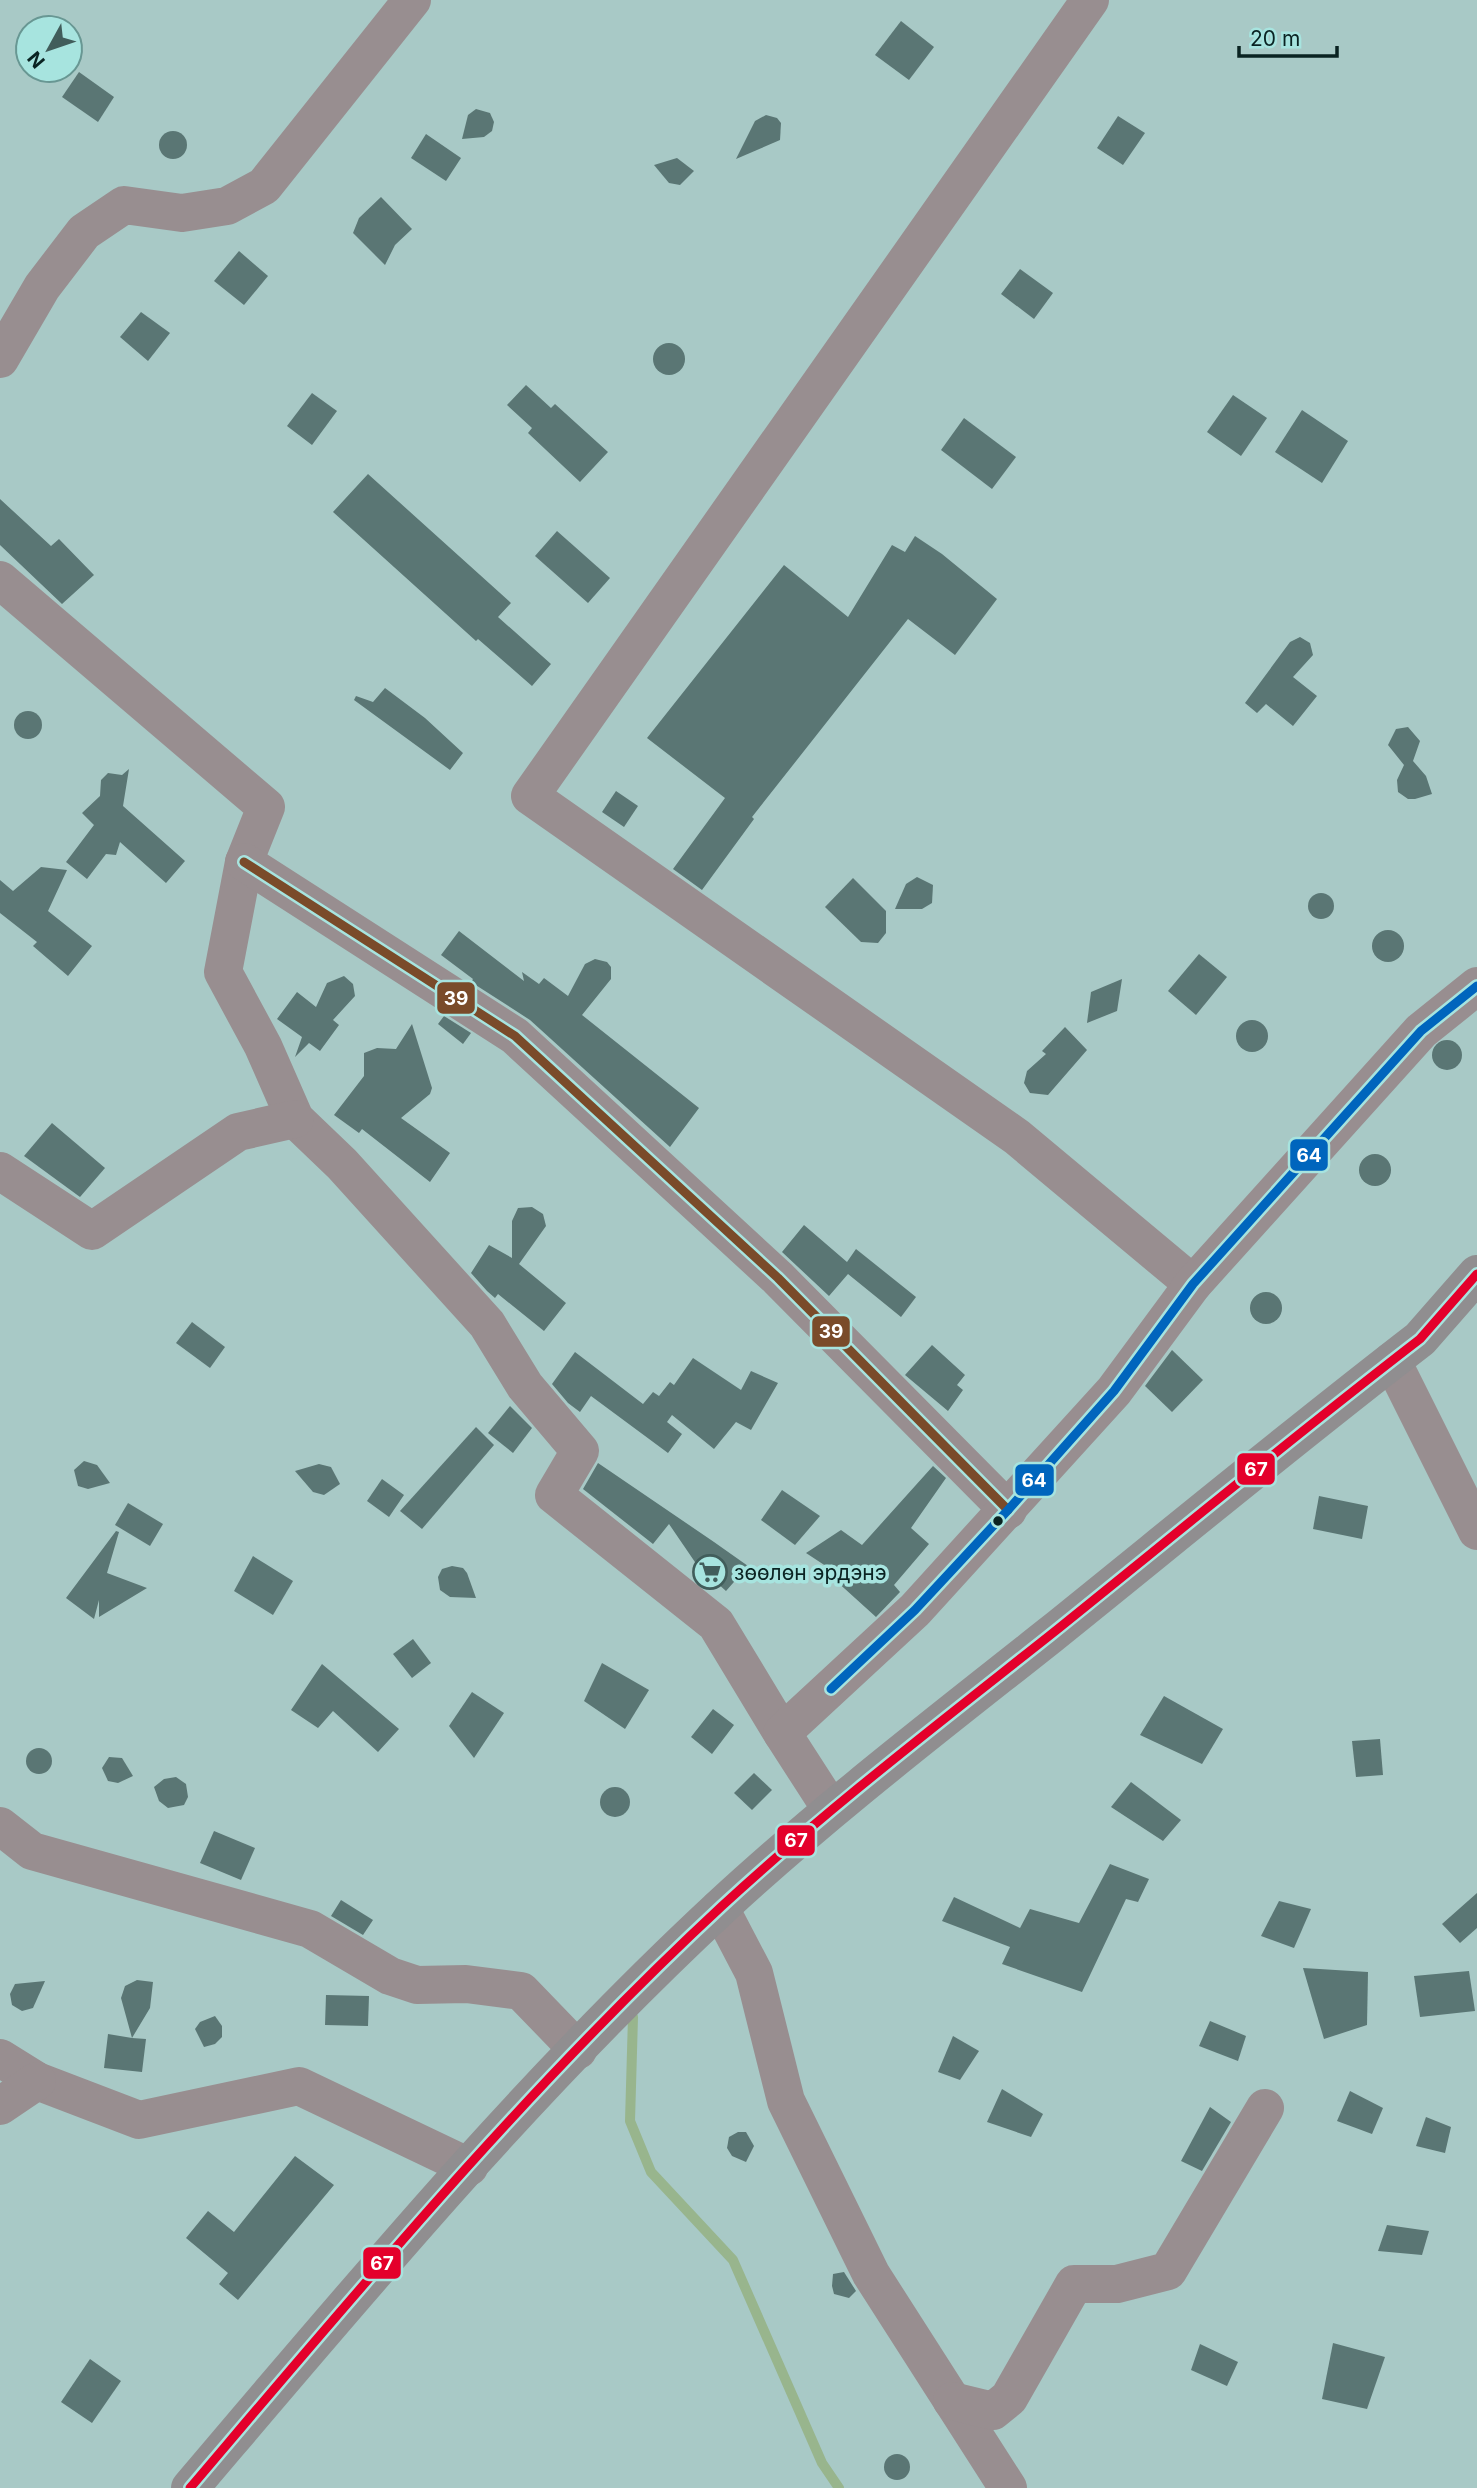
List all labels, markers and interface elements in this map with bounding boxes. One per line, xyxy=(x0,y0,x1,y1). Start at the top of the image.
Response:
north arrow xyxy=(14,14,84,84)
scale bar xyxy=(1239,14,1337,58)
text: 20 m xyxy=(1250,26,1300,51)
text: N xyxy=(23,47,50,73)
line badge: 39 xyxy=(436,981,476,1015)
text: 39 xyxy=(444,987,468,1010)
line badge: 64 xyxy=(1289,1138,1329,1172)
text: 64 xyxy=(1296,1144,1322,1167)
line badge: 39 xyxy=(811,1315,851,1348)
text: 39 xyxy=(819,1320,843,1343)
line badge: 67 xyxy=(1236,1452,1276,1486)
text: 67 xyxy=(1244,1458,1268,1481)
line badge: 64 xyxy=(1014,1463,1055,1497)
text: 64 xyxy=(1021,1469,1047,1492)
unlabelled marker xyxy=(991,1514,1005,1528)
supermarket icon: зөөлөн эрдэнэ xyxy=(691,1553,729,1591)
place label: зөөлөн эрдэнэ xyxy=(734,1560,887,1585)
line badge: 67 xyxy=(776,1824,816,1857)
text: 67 xyxy=(784,1829,808,1852)
line badge: 67 xyxy=(362,2246,402,2280)
text: 67 xyxy=(370,2252,394,2275)

